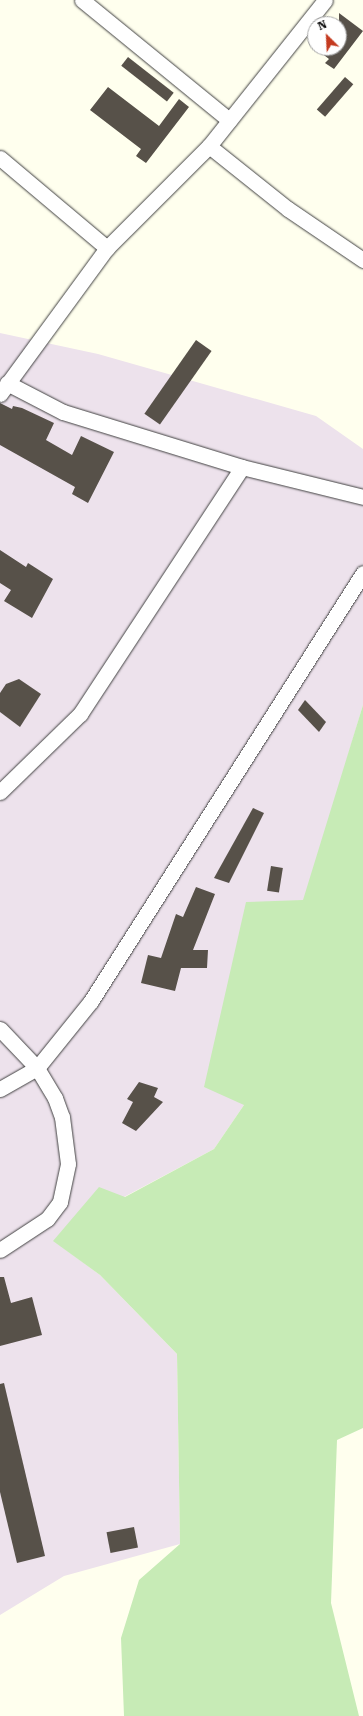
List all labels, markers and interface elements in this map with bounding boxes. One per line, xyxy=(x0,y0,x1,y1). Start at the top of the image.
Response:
north arrow xyxy=(307,16,347,56)
text: N xyxy=(316,18,329,33)

